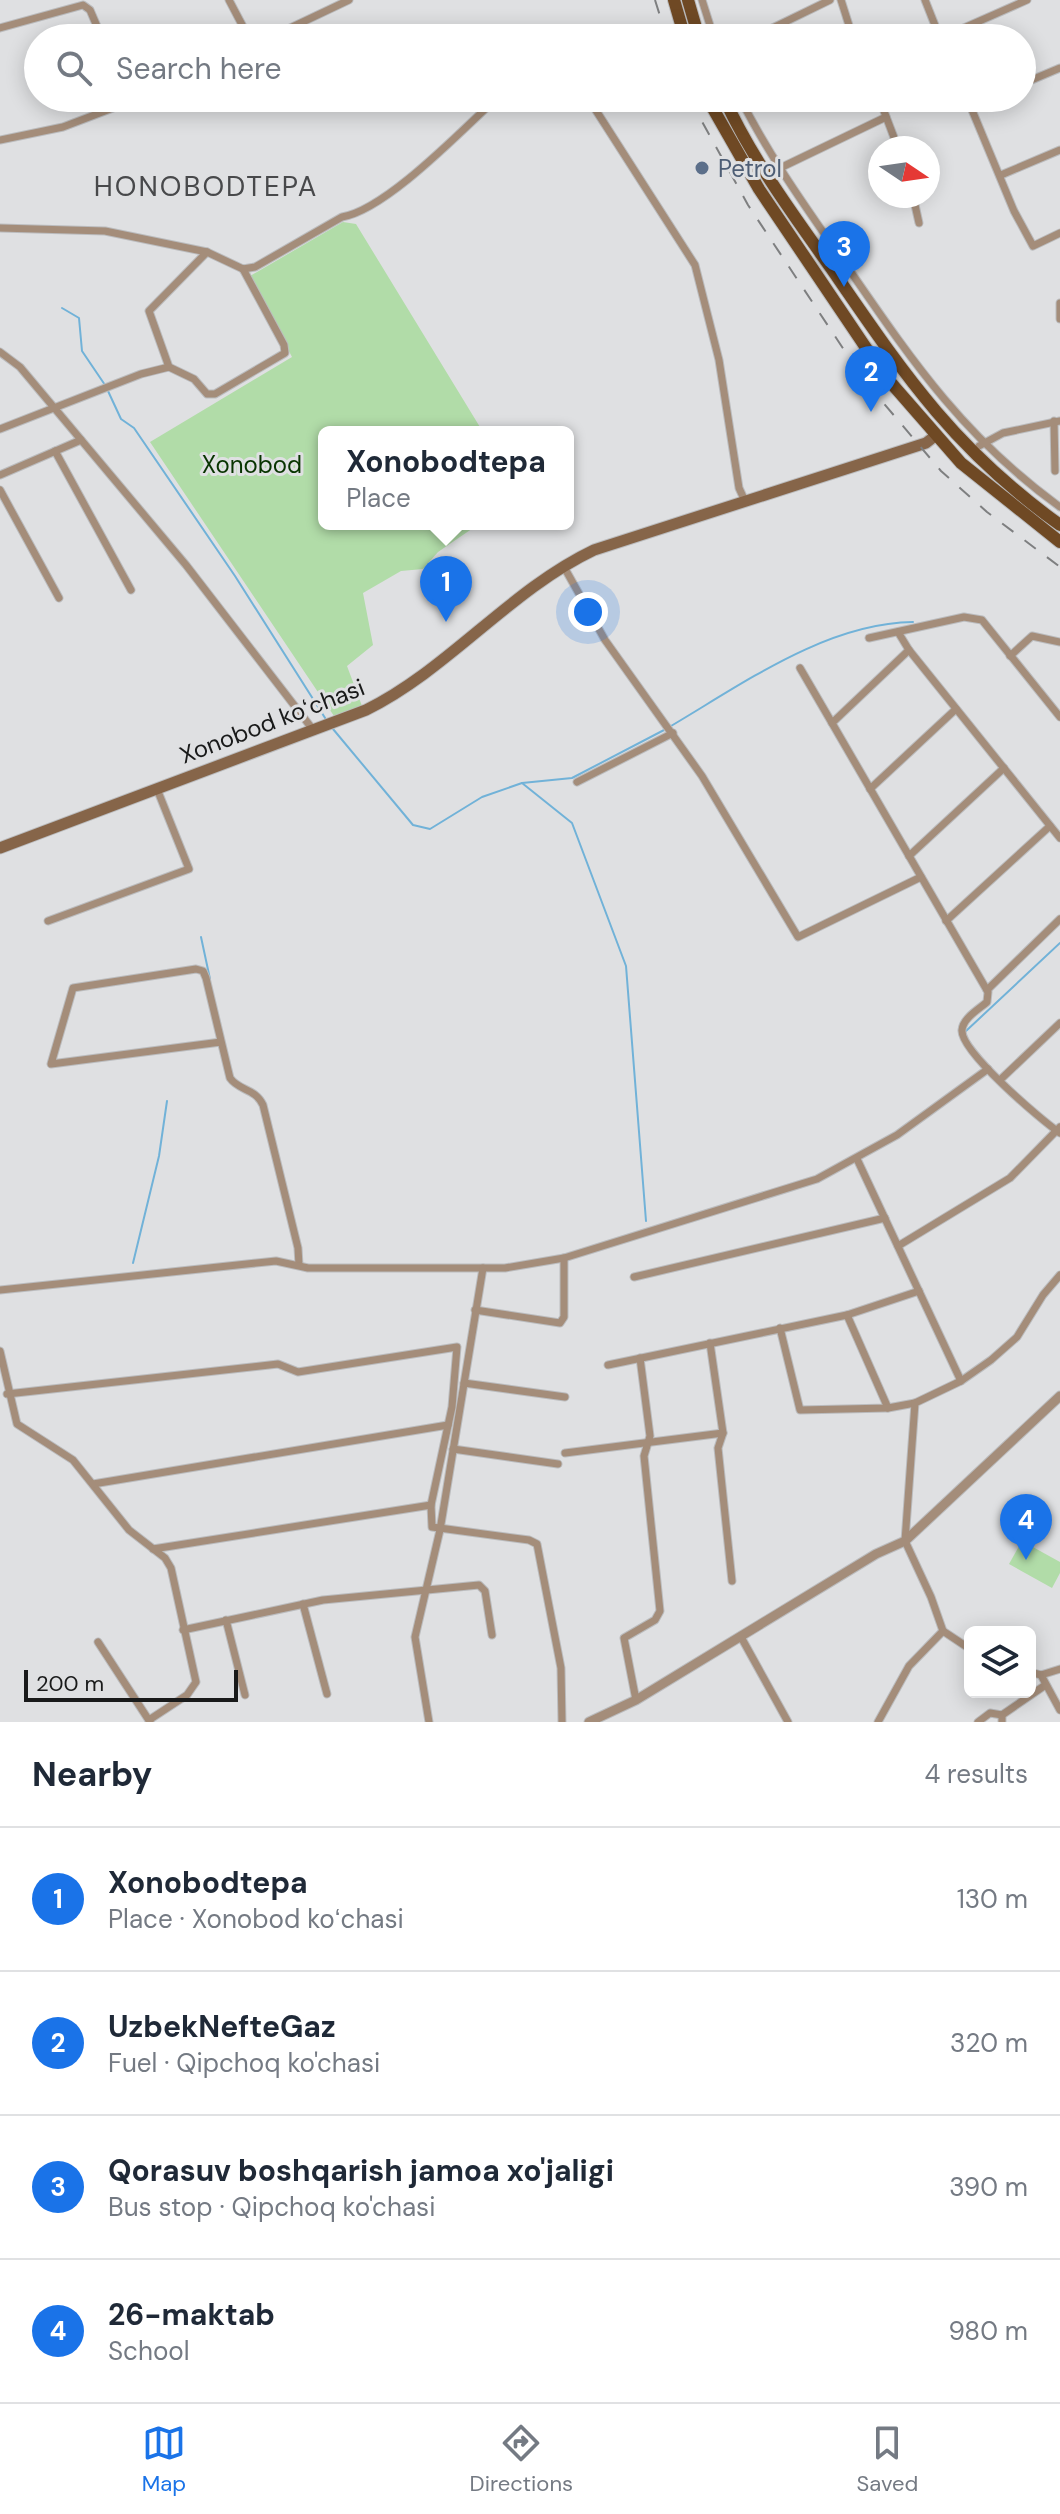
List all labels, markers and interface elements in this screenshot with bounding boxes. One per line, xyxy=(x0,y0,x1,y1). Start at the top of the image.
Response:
search box xyxy=(24,24,1036,112)
icon: search xyxy=(52,46,96,90)
text: Search here xyxy=(116,49,282,88)
north arrow xyxy=(868,136,940,208)
place label: Petrol xyxy=(718,153,782,184)
marker: Petrol xyxy=(693,159,711,177)
district label: HONOBODTEPA xyxy=(94,168,318,205)
pin: 3 xyxy=(818,221,870,287)
pin: 2 xyxy=(845,346,897,412)
popup xyxy=(318,426,574,530)
text: Xonobodtepa xyxy=(346,442,546,481)
park label: Xonobod xyxy=(202,449,302,480)
text: Place xyxy=(346,481,411,515)
pin: 1 xyxy=(420,556,472,622)
your location xyxy=(568,592,608,632)
street label: Xonobod koʻchasi xyxy=(175,671,369,771)
pin: 4 xyxy=(1000,1494,1052,1560)
map controls xyxy=(964,1626,1036,1698)
button: layers xyxy=(964,1626,1036,1698)
scale bar xyxy=(24,1666,238,1702)
text: 200 m xyxy=(36,1669,104,1698)
text: Nearby xyxy=(32,1752,152,1797)
text: 4 results xyxy=(924,1757,1028,1791)
text: Xonobodtepa xyxy=(108,1863,308,1902)
text: 1 xyxy=(53,1882,63,1916)
text: 130 m xyxy=(957,1882,1028,1916)
text: Place · Xonobod koʻchasi xyxy=(108,1902,404,1936)
text: UzbekNefteGaz xyxy=(108,2007,336,2046)
text: 2 xyxy=(50,2026,66,2060)
text: 320 m xyxy=(950,2026,1028,2060)
text: Fuel · Qipchoq ko'chasi xyxy=(108,2046,380,2080)
text: Qorasuv boshqarish jamoa xo'jaligi xyxy=(108,2151,614,2190)
text: 3 xyxy=(50,2170,66,2204)
text: 390 m xyxy=(949,2170,1028,2204)
text: Bus stop · Qipchoq ko'chasi xyxy=(108,2190,435,2224)
text: 26-maktab xyxy=(108,2295,275,2334)
text: 4 xyxy=(50,2314,66,2348)
text: 980 m xyxy=(948,2314,1028,2348)
text: School xyxy=(108,2334,190,2368)
tab: Map xyxy=(142,2421,186,2498)
tab: Directions xyxy=(470,2421,573,2498)
tab: Saved xyxy=(857,2421,918,2498)

